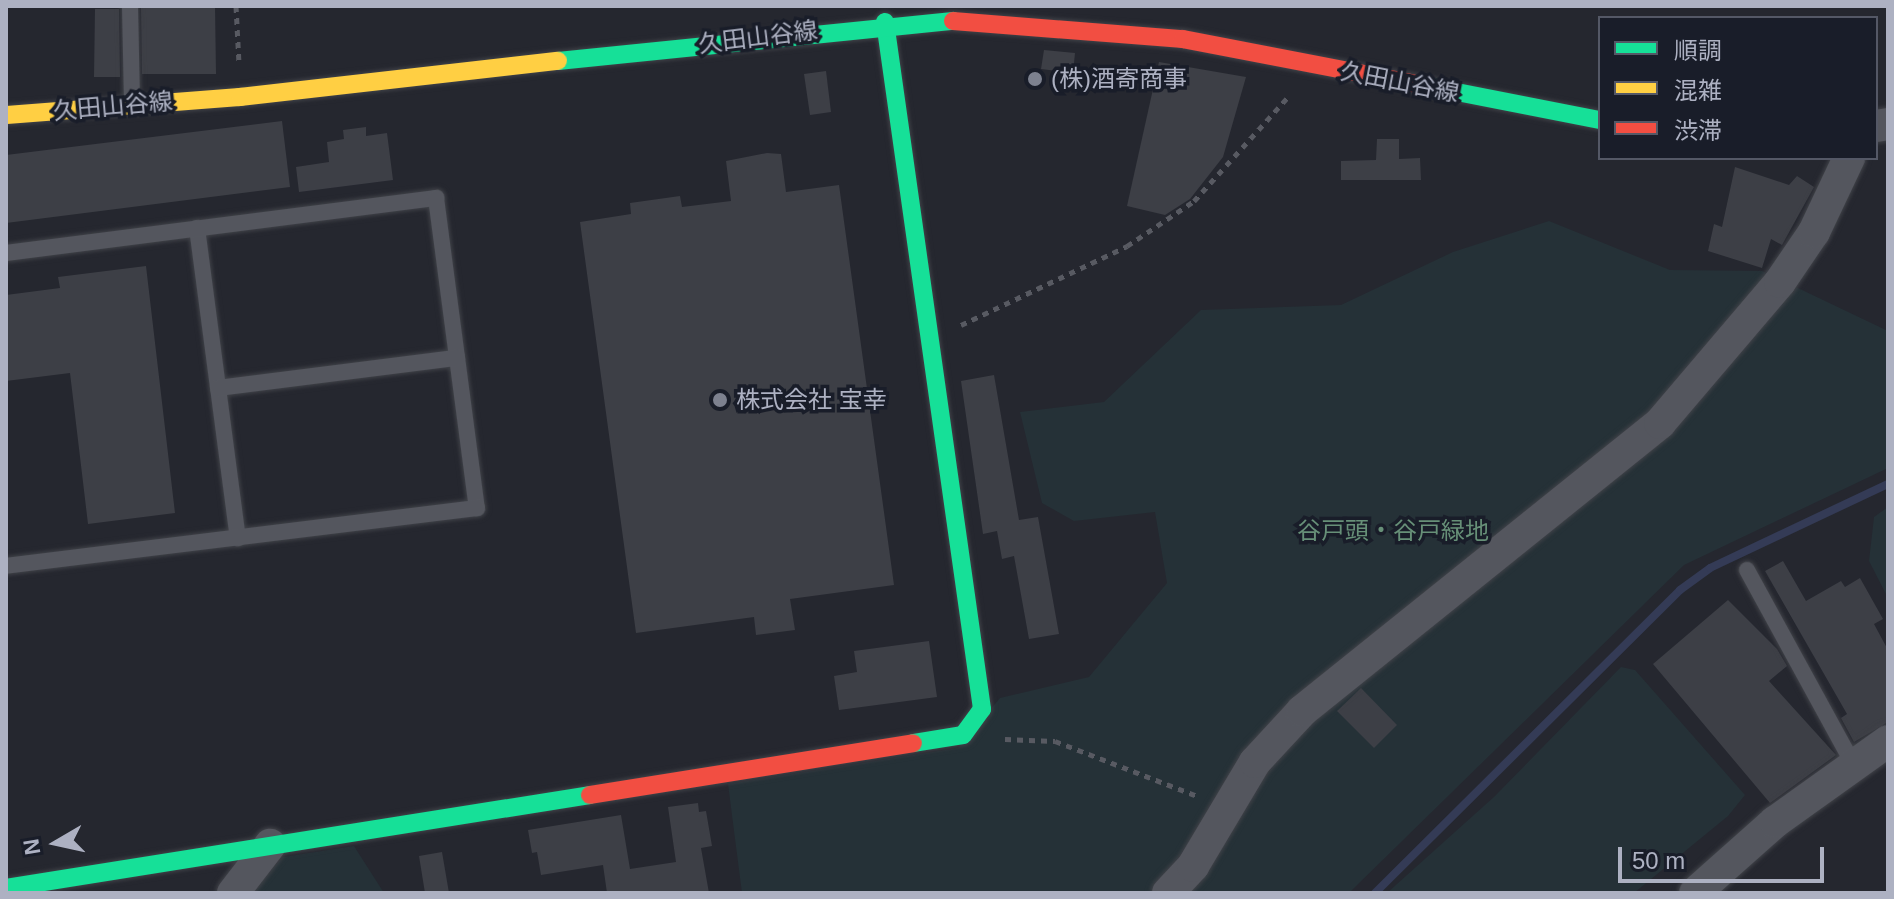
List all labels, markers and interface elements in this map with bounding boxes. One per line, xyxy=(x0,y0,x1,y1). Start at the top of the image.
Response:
street label: 久田山谷線 xyxy=(697,15,819,59)
legend xyxy=(1598,16,1878,160)
text: 順調 xyxy=(1674,37,1722,64)
street label: 久田山谷線 xyxy=(1338,56,1462,108)
place label: (株)酒寄商事 xyxy=(1051,65,1187,93)
marker: (株)酒寄商事 xyxy=(1026,70,1044,88)
text: 混雑 xyxy=(1674,77,1722,104)
street label: 久田山谷線 xyxy=(52,86,174,126)
text: 渋滞 xyxy=(1674,117,1722,144)
place label: 株式会社 宝幸 xyxy=(736,386,887,414)
marker: 株式会社 宝幸 xyxy=(711,391,729,409)
park label: 谷戸頭・谷戸緑地 xyxy=(1297,517,1489,545)
north arrow xyxy=(16,803,96,883)
scale bar xyxy=(1622,831,1828,881)
text: N xyxy=(18,837,45,857)
text: 50 m xyxy=(1632,847,1685,874)

